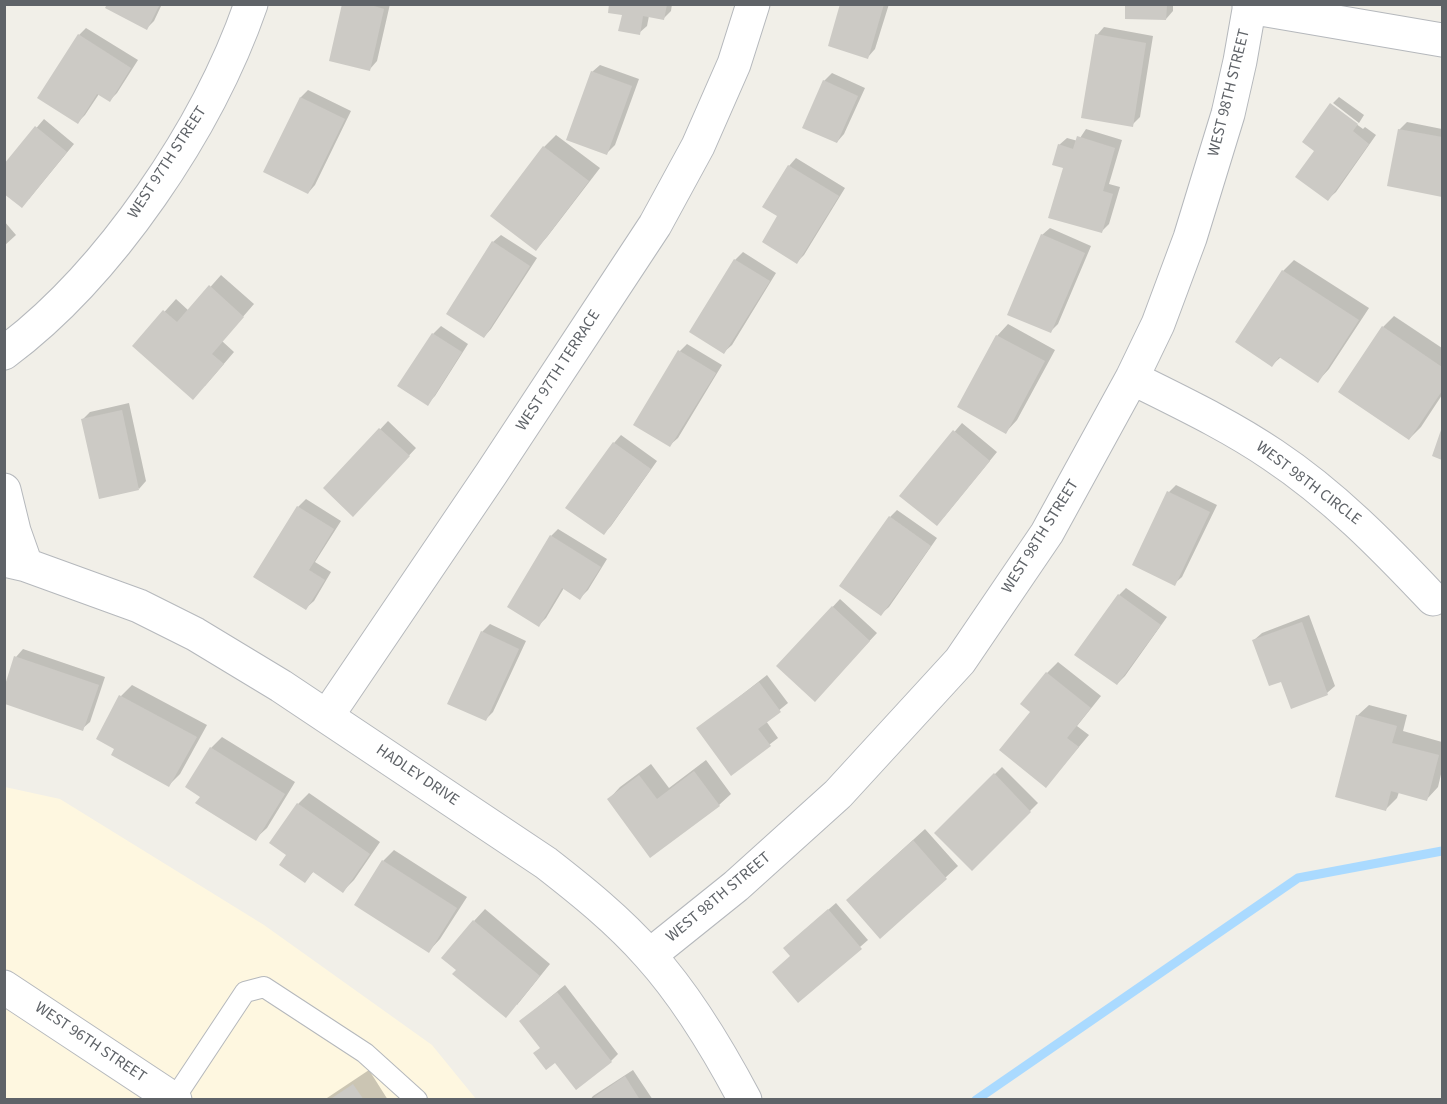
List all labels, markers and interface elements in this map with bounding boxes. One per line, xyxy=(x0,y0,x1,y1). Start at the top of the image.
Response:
street label: WEST 98TH STREET xyxy=(1205,27,1255,159)
street label: WEST 97TH STREET xyxy=(124,103,212,223)
street label: WEST 97TH TERRACE xyxy=(513,307,605,435)
street label: WEST 98TH CIRCLE xyxy=(1252,438,1364,530)
street label: WEST 98TH STREET xyxy=(998,477,1084,597)
street label: HADLEY DRIVE xyxy=(372,741,462,811)
street label: WEST 98TH STREET xyxy=(663,849,775,947)
street label: WEST 96TH STREET xyxy=(31,999,149,1087)

